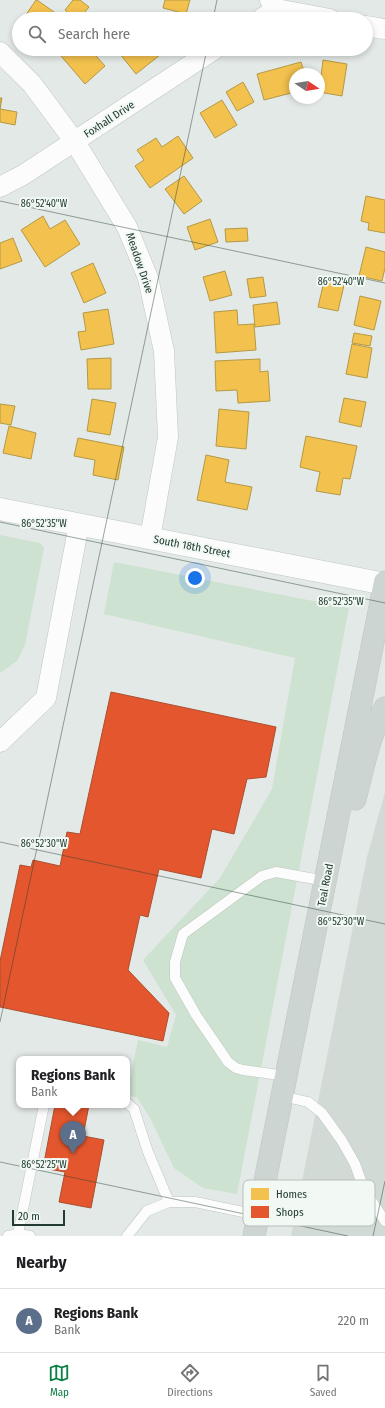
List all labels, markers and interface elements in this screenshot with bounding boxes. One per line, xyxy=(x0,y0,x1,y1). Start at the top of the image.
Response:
search box xyxy=(12,12,373,56)
icon: search xyxy=(26,23,48,45)
text: Search here xyxy=(58,25,130,43)
north arrow xyxy=(289,68,325,104)
street label: Foxhall Drive xyxy=(82,98,137,141)
text: 86°52'40"W xyxy=(21,198,68,210)
street label: Meadow Drive xyxy=(123,231,156,295)
text: 86°52'40"W xyxy=(318,276,365,288)
text: 86°52'35"W xyxy=(21,518,67,530)
street label: South 18th Street xyxy=(152,533,232,560)
your location xyxy=(185,568,205,588)
text: 86°52'35"W xyxy=(318,596,364,608)
text: 86°52'30"W xyxy=(21,838,68,850)
street label: Teal Road xyxy=(315,863,336,908)
text: 86°52'30"W xyxy=(318,916,365,928)
popup xyxy=(16,1056,130,1108)
text: Regions Bank xyxy=(31,1066,115,1084)
text: Bank xyxy=(31,1084,57,1099)
pin: A xyxy=(60,1121,86,1154)
text: 86°52'25"W xyxy=(21,1159,67,1171)
legend xyxy=(243,1180,375,1226)
text: Homes xyxy=(276,1188,307,1201)
text: Shops xyxy=(276,1206,304,1219)
scale bar xyxy=(12,1208,65,1227)
text: 20 m xyxy=(18,1210,40,1223)
text: Nearby xyxy=(16,1252,67,1273)
text: Regions Bank xyxy=(54,1304,138,1322)
text: A xyxy=(25,1313,33,1328)
text: 220 m xyxy=(338,1313,369,1328)
text: Bank xyxy=(54,1322,80,1337)
tab: Map xyxy=(48,1362,70,1399)
tab: Directions xyxy=(167,1362,213,1399)
tab: Saved xyxy=(310,1362,337,1399)

